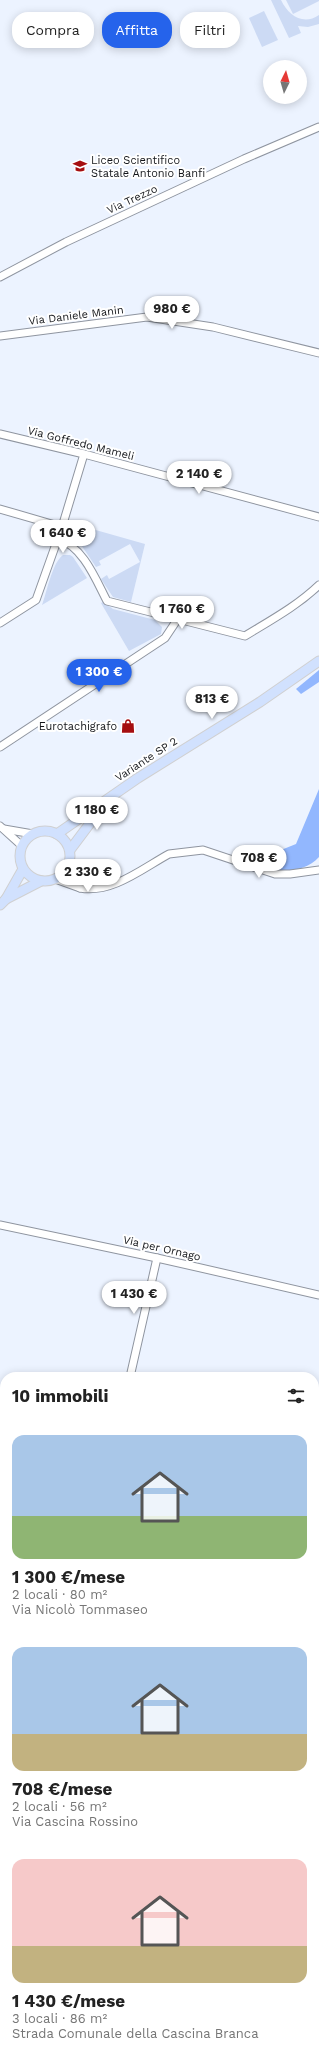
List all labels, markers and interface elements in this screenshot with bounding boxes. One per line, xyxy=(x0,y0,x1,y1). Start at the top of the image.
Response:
chip: Compra xyxy=(12,12,94,48)
chip: Affitta xyxy=(102,12,172,48)
chip: Filtri xyxy=(180,12,240,48)
north arrow xyxy=(263,60,307,104)
map controls xyxy=(263,60,307,104)
place label: Liceo Scientifico Statale Antonio Banfi xyxy=(91,154,205,180)
school or university icon: Liceo Scientifico Statale Antonio Banfi xyxy=(72,158,88,174)
street label: Via Trezzo xyxy=(105,182,160,217)
pin: 980 € xyxy=(144,296,200,330)
text: 980 € xyxy=(153,301,191,316)
street label: Via Daniele Manin xyxy=(28,303,124,328)
street label: Via Goffredo Mameli xyxy=(26,424,136,463)
pin: 2 140 € xyxy=(162,461,236,495)
text: 2 140 € xyxy=(176,466,222,481)
pin: 1 640 € xyxy=(26,520,100,554)
text: 1 640 € xyxy=(40,525,86,540)
pin: 1 760 € xyxy=(145,596,219,630)
text: 1 760 € xyxy=(159,601,205,616)
pin: 1 300 € xyxy=(62,659,136,693)
text: 1 300 € xyxy=(76,664,122,679)
pin: 813 € xyxy=(184,686,240,720)
text: 813 € xyxy=(195,691,229,706)
shop icon: Eurotachigrafo xyxy=(120,718,136,734)
place label: Eurotachigrafo xyxy=(39,720,117,733)
street label: Variante SP 2 xyxy=(113,735,180,784)
pin: 1 180 € xyxy=(60,797,134,831)
text: 1 180 € xyxy=(75,802,119,817)
pin: 708 € xyxy=(231,845,287,879)
text: 708 € xyxy=(241,850,277,865)
pin: 2 330 € xyxy=(51,859,125,893)
text: 2 330 € xyxy=(64,864,112,879)
street label: Via per Ornago xyxy=(122,1233,202,1264)
pin: 1 430 € xyxy=(97,1281,171,1315)
text: 1 430 € xyxy=(111,1286,157,1301)
icon: filters xyxy=(285,1385,307,1407)
text: 10 immobili xyxy=(12,1386,108,1406)
icon: home xyxy=(124,1461,196,1533)
text: 1 300 €/mese xyxy=(12,1567,125,1587)
text: 2 locali · 80 m² xyxy=(12,1587,107,1602)
text: Via Nicolò Tommaseo xyxy=(12,1602,148,1617)
icon: home xyxy=(124,1673,196,1745)
text: 708 €/mese xyxy=(12,1779,112,1799)
text: 2 locali · 56 m² xyxy=(12,1799,107,1814)
text: Via Cascina Rossino xyxy=(12,1814,138,1829)
icon: home xyxy=(124,1885,196,1957)
text: 1 430 €/mese xyxy=(12,1991,125,2011)
text: 3 locali · 86 m² xyxy=(12,2011,107,2026)
text: Strada Comunale della Cascina Branca xyxy=(12,2026,259,2041)

